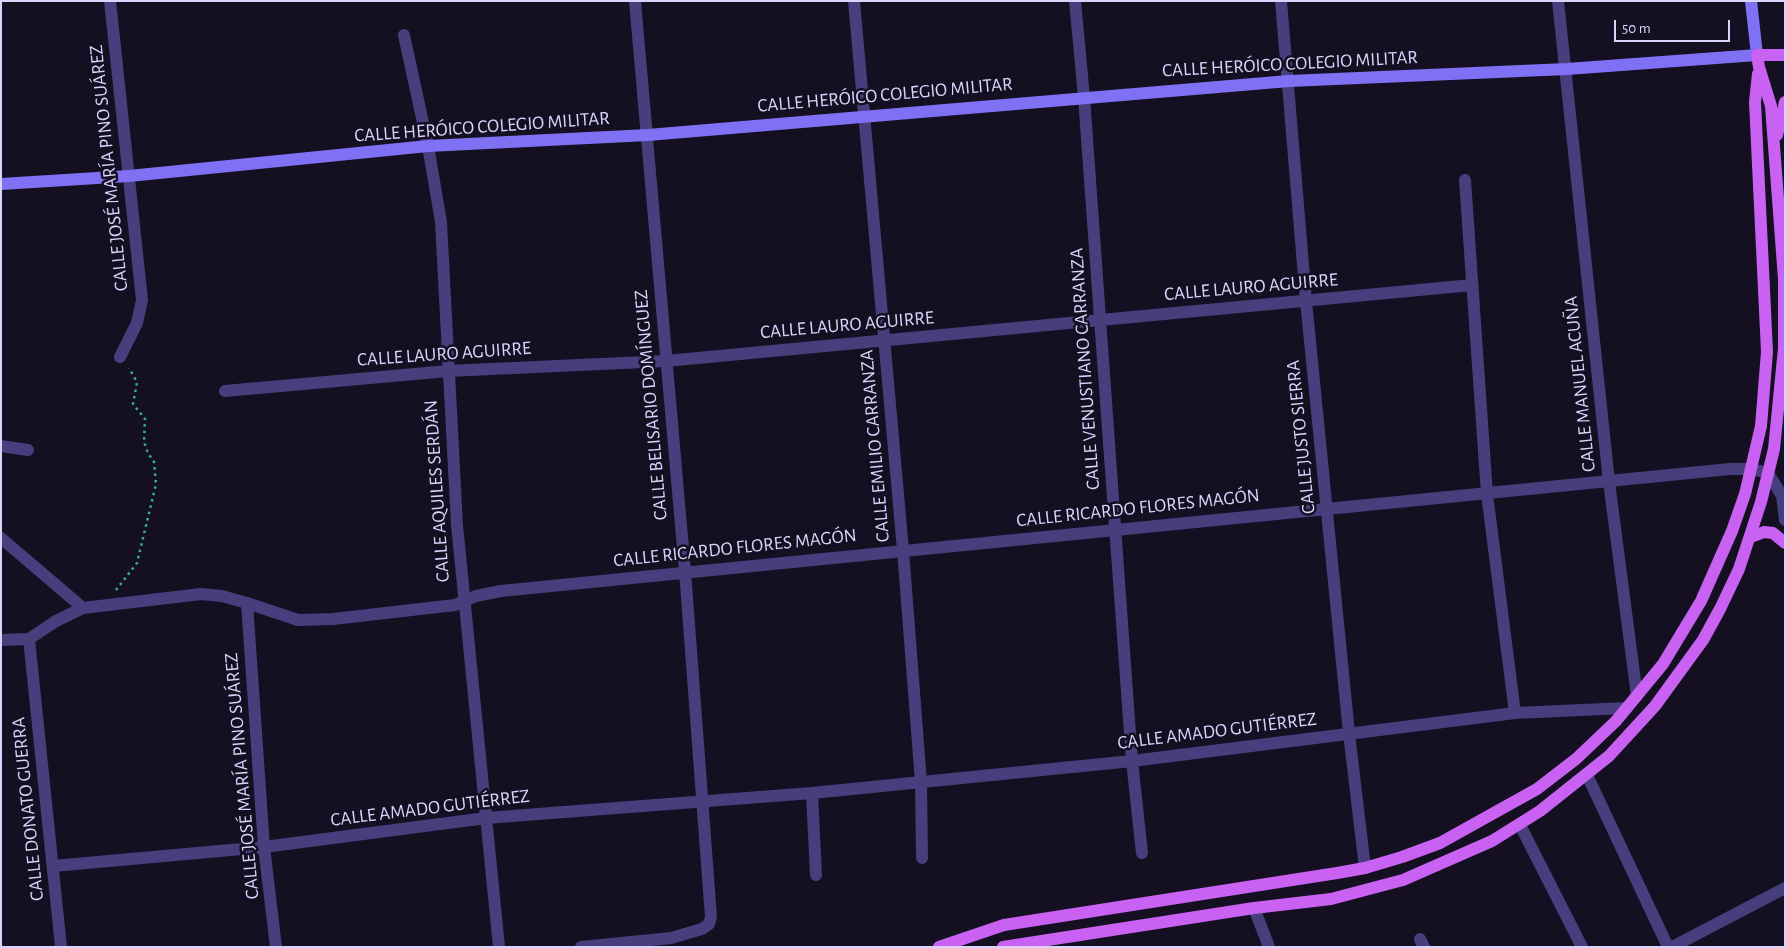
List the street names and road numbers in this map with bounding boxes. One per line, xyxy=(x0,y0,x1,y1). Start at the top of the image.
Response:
street label: CALLE JOSÉ MARÍA PINO SUÁREZ xyxy=(85,44,133,292)
street label: CALLE HERÓICO COLEGIO MILITAR xyxy=(1162,46,1418,82)
street label: CALLE HERÓICO COLEGIO MILITAR xyxy=(756,72,1014,118)
street label: CALLE HERÓICO COLEGIO MILITAR xyxy=(354,107,610,147)
street label: CALLE VENUSTIANO CARRANZA xyxy=(1065,247,1105,491)
street label: CALLE LAURO AGUIRRE xyxy=(1163,268,1339,306)
street label: CALLE BELISARIO DOMÍNGUEZ xyxy=(630,289,672,521)
street label: CALLE MANUEL ACUÑA xyxy=(1559,295,1601,473)
street label: CALLE LAURO AGUIRRE xyxy=(759,306,935,344)
street label: CALLE LAURO AGUIRRE xyxy=(356,337,532,371)
street label: CALLE EMILIO CARRANZA xyxy=(855,349,895,543)
street label: CALLE JUSTO SIERRA xyxy=(1282,359,1320,515)
street label: CALLE AQUILES SERDÁN xyxy=(419,399,455,583)
street label: CALLE RICARDO FLORES MAGÓN xyxy=(1015,484,1261,532)
street label: CALLE RICARDO FLORES MAGÓN xyxy=(612,524,858,572)
street label: CALLE JOSÉ MARÍA PINO SUÁREZ xyxy=(220,652,264,900)
street label: CALLE AMADO GUTIÉRREZ xyxy=(1116,707,1318,755)
street label: CALLE DONATO GUERRA xyxy=(7,716,49,902)
street label: CALLE AMADO GUTIÉRREZ xyxy=(329,784,531,832)

